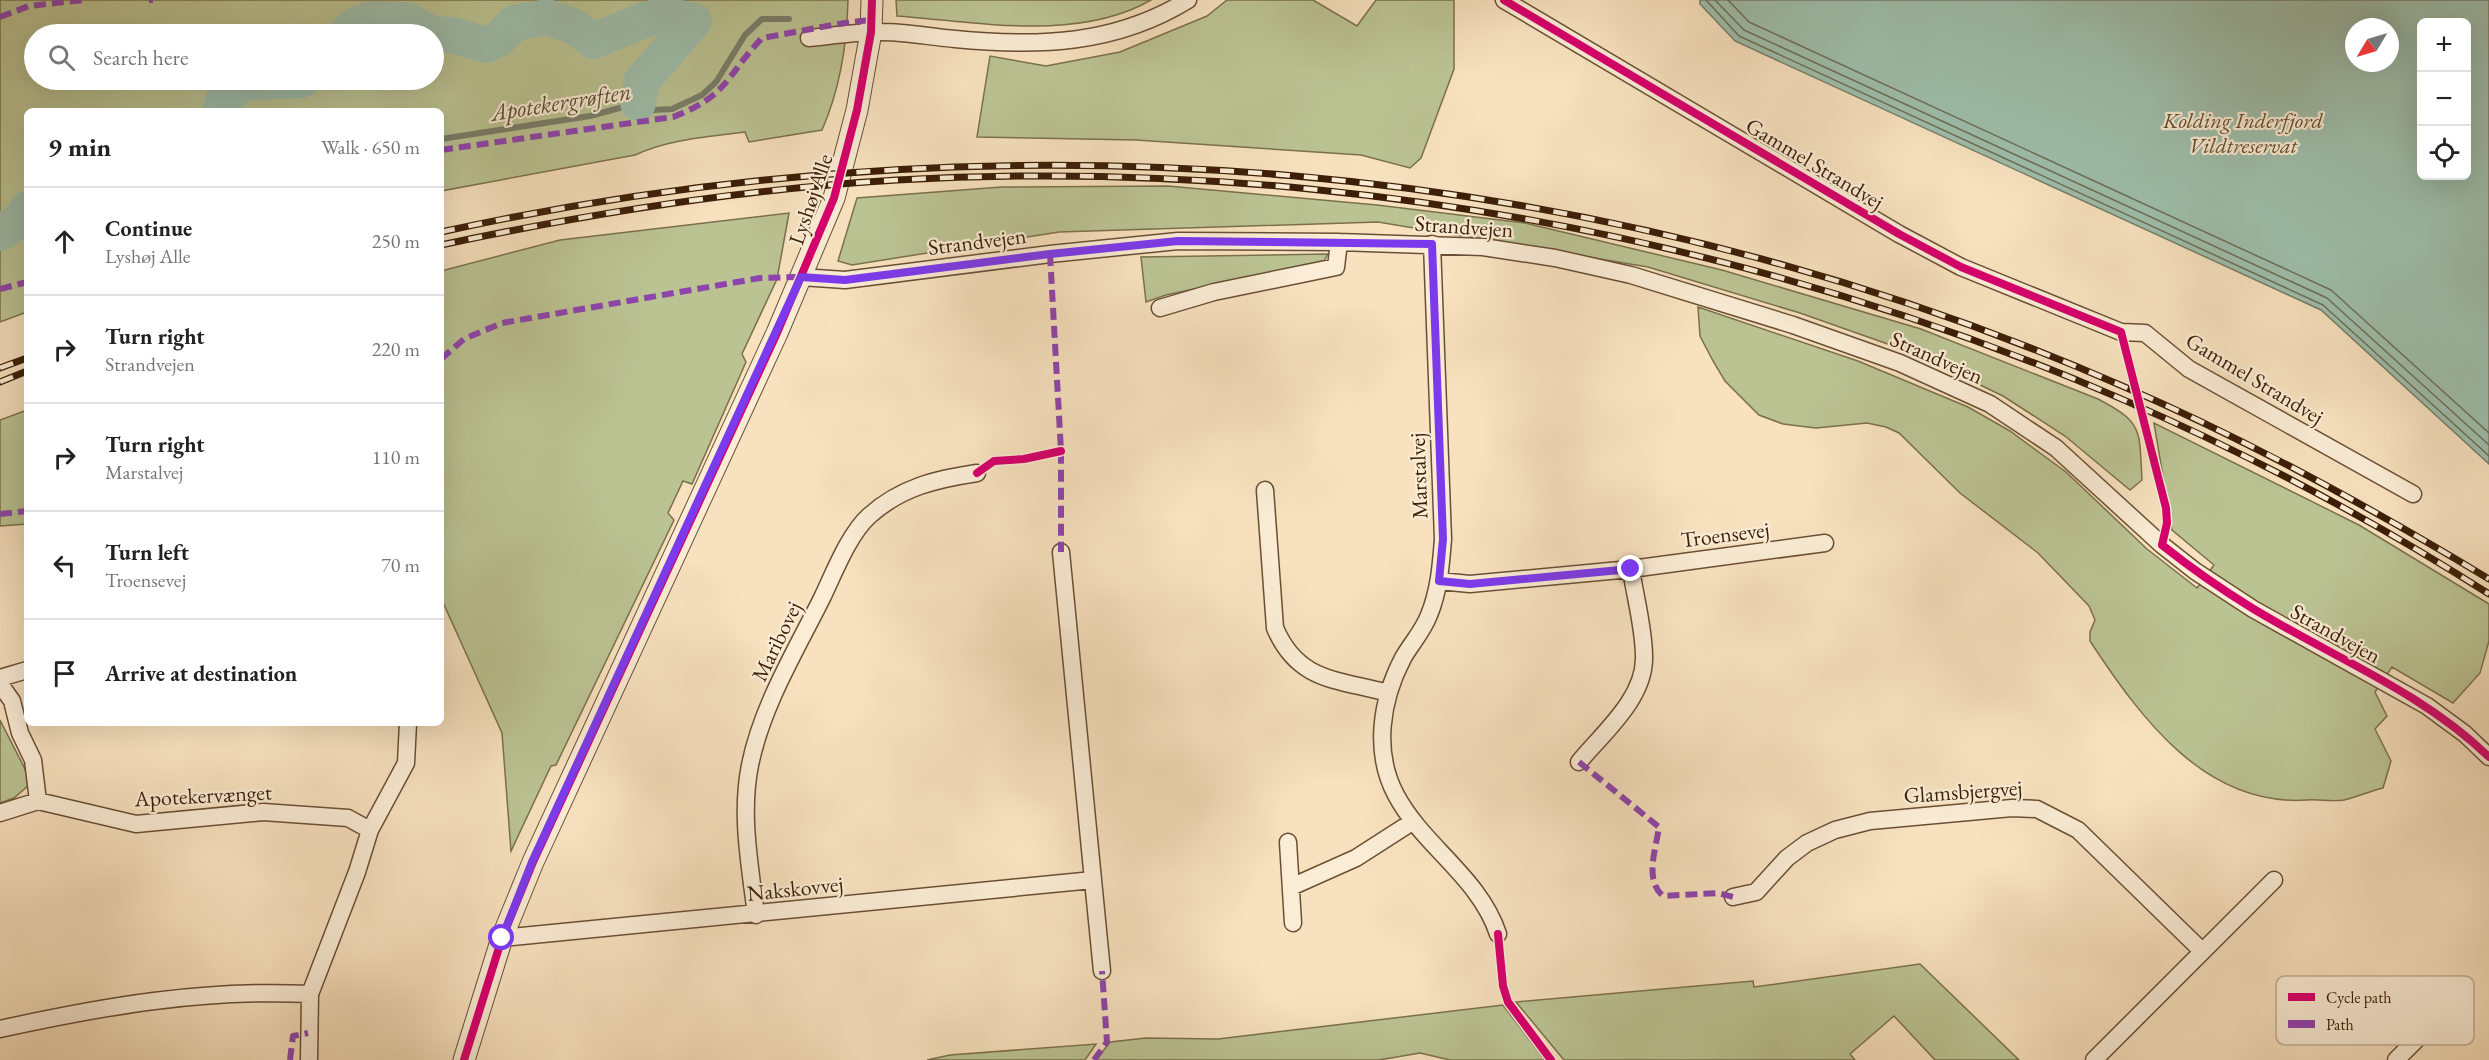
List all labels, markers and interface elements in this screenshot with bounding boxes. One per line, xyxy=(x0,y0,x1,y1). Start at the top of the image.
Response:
north arrow xyxy=(2345,18,2399,72)
map controls xyxy=(2417,18,2471,180)
button: + xyxy=(2417,18,2471,72)
search box xyxy=(24,24,444,90)
icon: search xyxy=(45,41,78,74)
text: Search here xyxy=(93,43,188,72)
button: − xyxy=(2417,72,2471,126)
water label: Apotekergrøften xyxy=(487,75,633,128)
park label: Kolding Inderfjord Vildtreservat xyxy=(2162,106,2324,160)
street label: Gammel Strandvej xyxy=(1740,111,1889,216)
button: locate xyxy=(2417,126,2471,180)
text: 9 min xyxy=(48,130,111,164)
text: Walk · 650 m xyxy=(321,134,420,160)
street label: Lyshøj Alle xyxy=(781,150,840,248)
street label: Strandvejen xyxy=(1414,209,1515,244)
text: Continue xyxy=(105,214,192,243)
street label: Strandvejen xyxy=(926,221,1028,262)
icon: ahead xyxy=(48,225,81,258)
text: 250 m xyxy=(372,228,420,254)
text: Lyshøj Alle xyxy=(105,243,191,269)
text: Turn right xyxy=(105,322,204,351)
street label: Strandvejen xyxy=(1886,324,1988,391)
street label: Gammel Strandvej xyxy=(2180,326,2329,431)
icon: right xyxy=(48,333,81,366)
text: 220 m xyxy=(372,336,420,362)
text: Strandvejen xyxy=(105,351,195,377)
text: Turn right xyxy=(105,430,204,459)
street label: Marstalvej xyxy=(1403,432,1434,520)
icon: right xyxy=(48,441,81,474)
text: 110 m xyxy=(372,444,420,470)
text: Marstalvej xyxy=(105,459,183,485)
street label: Troensevej xyxy=(1679,515,1771,554)
text: Turn left xyxy=(105,538,189,567)
icon: left xyxy=(48,549,81,582)
text: 70 m xyxy=(381,552,420,578)
route end xyxy=(1617,555,1643,581)
text: Troensevej xyxy=(105,567,186,593)
street label: Maribovej xyxy=(745,596,808,686)
street label: Strandvejen xyxy=(2285,597,2386,670)
icon: arrive xyxy=(48,657,81,690)
text: Arrive at destination xyxy=(105,659,297,688)
street label: Glamsbjergvej xyxy=(1903,773,2023,810)
street label: Apotekervænget xyxy=(133,777,273,814)
street label: Nakskovvej xyxy=(745,869,845,908)
route start xyxy=(488,924,514,950)
legend xyxy=(2276,976,2474,1045)
text: Cycle path xyxy=(2326,987,2391,1008)
text: Path xyxy=(2326,1014,2354,1035)

